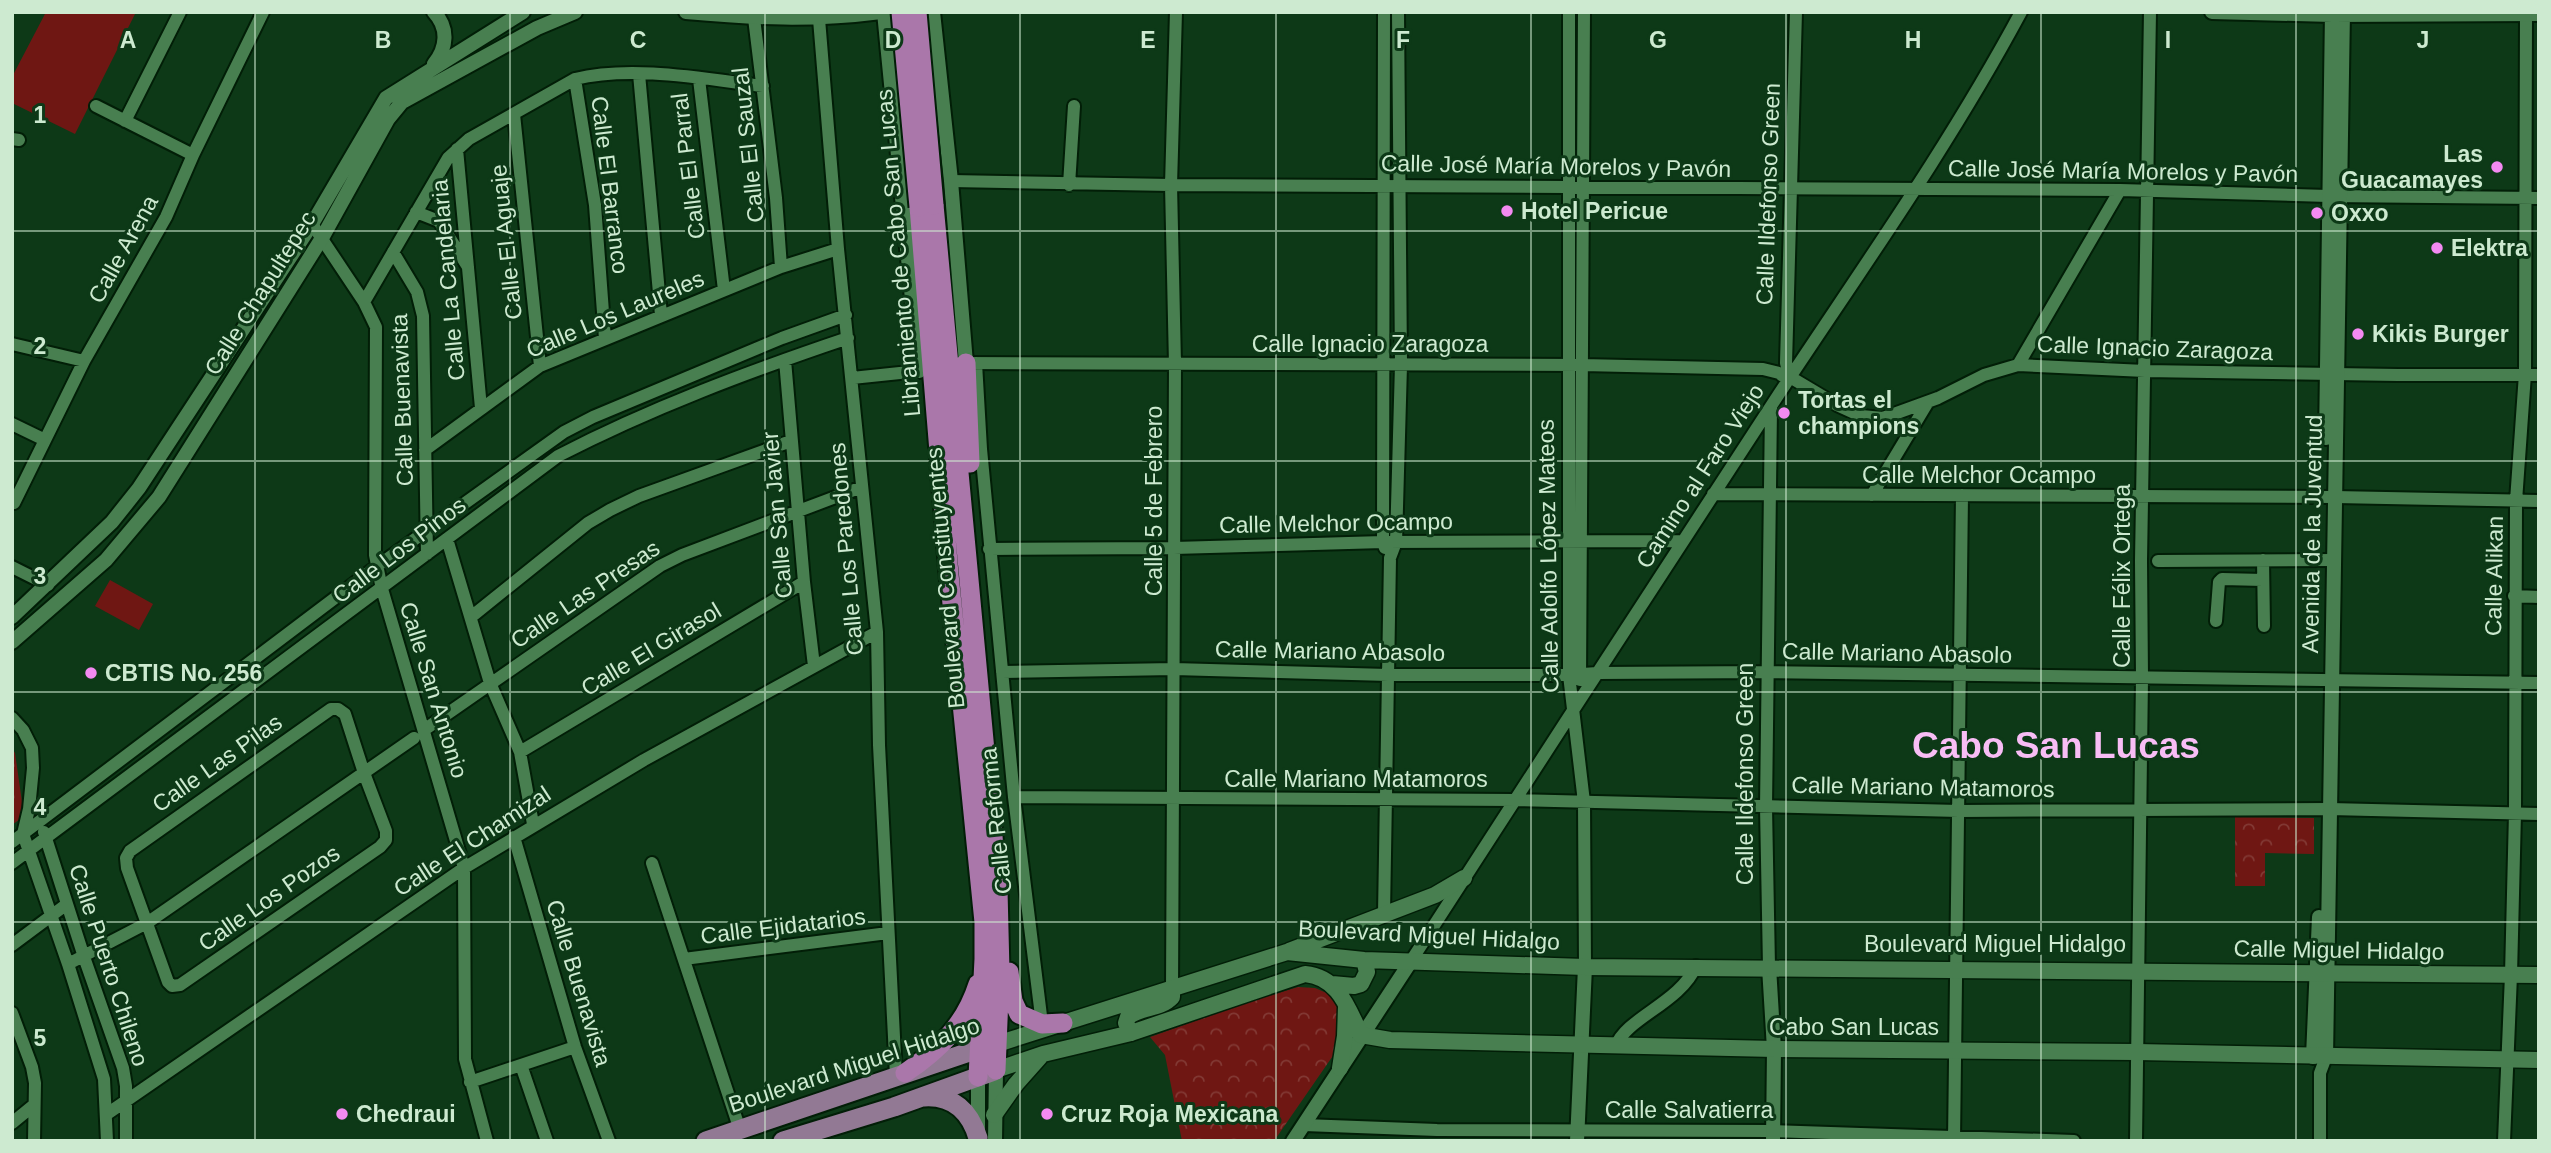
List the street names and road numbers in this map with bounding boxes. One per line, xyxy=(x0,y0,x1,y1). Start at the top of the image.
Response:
street label: Calle El Sauzal xyxy=(727,66,769,224)
street label: Calle Ildefonso Green xyxy=(1751,82,1785,306)
street label: Libramiento de Cabo San Lucas xyxy=(871,88,925,418)
street label: Calle El Parral xyxy=(666,91,710,241)
street label: Calle El Barranco xyxy=(586,95,634,275)
street label: Calle José María Morelos y Pavón xyxy=(1381,150,1731,182)
street label: Calle José María Morelos y Pavón xyxy=(1948,155,2298,187)
street label: Calle El Aguaje xyxy=(485,163,527,321)
street label: Calle La Candelaria xyxy=(426,178,470,382)
street label: Calle Arena xyxy=(83,191,163,307)
street label: Calle Chapultepec xyxy=(199,206,321,380)
street label: Calle Los Laureles xyxy=(522,265,708,363)
street label: Calle Buenavista xyxy=(386,313,418,487)
street label: Calle Ignacio Zaragoza xyxy=(1252,331,1488,357)
street label: Calle Ignacio Zaragoza xyxy=(2036,331,2274,365)
street label: Camino al Faro Viejo xyxy=(1631,379,1769,573)
street label: Calle 5 de Febrero xyxy=(1141,406,1167,596)
street label: Avenida de la Juventud xyxy=(2297,414,2327,654)
street label: Calle Adolfo López Mateos xyxy=(1533,419,1563,693)
street label: Calle San Javier xyxy=(757,430,797,600)
street label: Calle Los Paredones xyxy=(824,442,868,656)
street label: Boulevard Constituyentes xyxy=(921,446,969,710)
street label: Calle Melchor Ocampo xyxy=(1862,462,2096,488)
street label: Calle Félix Ortega xyxy=(2109,484,2135,668)
street label: Calle Los Pinos xyxy=(327,492,471,608)
street label: Calle Melchor Ocampo xyxy=(1219,508,1453,538)
street label: Calle Alikan xyxy=(2480,516,2508,636)
street label: Calle Las Presas xyxy=(506,535,664,653)
street label: Calle El Girasol xyxy=(576,597,726,701)
street label: Calle San Antonio xyxy=(395,599,473,781)
street label: Calle Mariano Abasolo xyxy=(1215,636,1445,666)
street label: Calle Mariano Abasolo xyxy=(1782,638,2012,668)
street label: Calle Ildefonso Green xyxy=(1732,663,1758,885)
street label: Calle Las Pilas xyxy=(147,709,287,817)
street label: Calle Reforma xyxy=(975,746,1017,895)
street label: Calle Mariano Matamoros xyxy=(1224,766,1488,792)
street label: Calle Mariano Matamoros xyxy=(1791,772,2055,802)
street label: Calle El Chamizal xyxy=(389,781,555,901)
street label: Calle Los Pozos xyxy=(193,840,345,956)
street label: Calle Puerto Chileno xyxy=(64,861,154,1069)
street label: Calle Buenavista xyxy=(541,897,617,1070)
street label: Calle Ejidatarios xyxy=(699,903,867,949)
street label: Boulevard Miguel Hidalgo xyxy=(1297,915,1561,955)
street label: Boulevard Miguel Hidalgo xyxy=(1864,931,2126,957)
street label: Calle Miguel Hidalgo xyxy=(2233,935,2445,965)
street label: Boulevard Miguel Hidalgo xyxy=(725,1012,983,1118)
street label: Cabo San Lucas xyxy=(1769,1014,1939,1040)
street label: Calle Salvatierra xyxy=(1605,1097,1774,1123)

